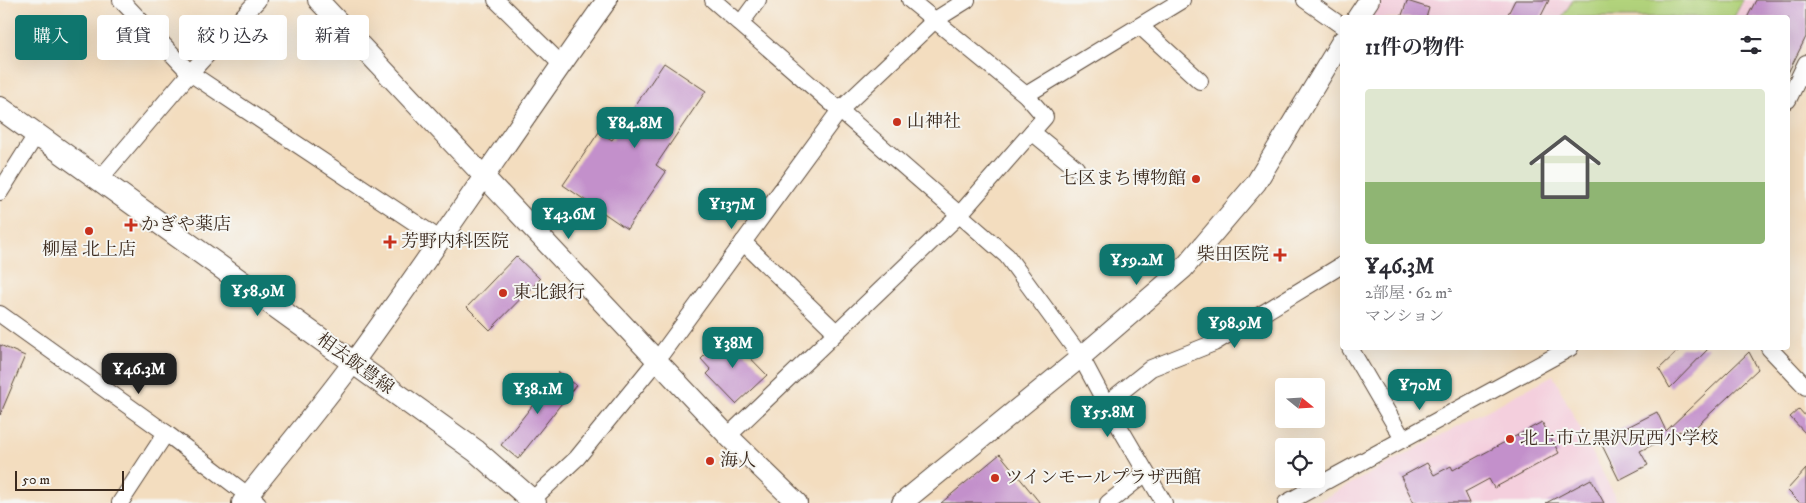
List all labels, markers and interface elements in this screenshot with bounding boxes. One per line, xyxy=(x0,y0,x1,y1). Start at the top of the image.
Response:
chip: 購入 xyxy=(15,15,87,60)
chip: 賃貸 xyxy=(97,15,169,60)
chip: 絞り込み xyxy=(179,15,287,60)
chip: 新着 xyxy=(297,15,369,60)
icon: filters xyxy=(1737,31,1765,59)
text: 11件の物件 xyxy=(1365,35,1464,61)
pin: ¥84.8M xyxy=(594,106,676,149)
place label: 山神社 xyxy=(907,111,961,133)
text: ¥84.8M xyxy=(608,113,662,133)
marker: 山神社 xyxy=(891,116,903,128)
icon: home xyxy=(1520,122,1610,212)
place label: 七区まち博物館 xyxy=(1060,168,1186,190)
marker: 七区まち博物館 xyxy=(1190,173,1202,185)
pin: ¥137M xyxy=(697,188,767,230)
text: ¥137M xyxy=(709,194,755,214)
pin: ¥43.6M xyxy=(528,198,610,240)
text: ¥43.6M xyxy=(543,204,595,224)
place label: かぎや薬店 xyxy=(141,214,231,236)
marker: かぎや薬店 xyxy=(125,219,137,231)
marker: 柳屋 北上店 xyxy=(83,225,95,237)
place label: 芳野内科医院 xyxy=(401,231,509,253)
marker: 芳野内科医院 xyxy=(383,235,397,249)
place label: 柳屋 北上店 xyxy=(42,239,136,261)
pin: ¥59.2M xyxy=(1096,244,1178,286)
place label: 柴田医院 xyxy=(1197,244,1269,266)
marker: 柴田医院 xyxy=(1273,248,1287,262)
text: ¥59.2M xyxy=(1111,250,1163,270)
text: ¥46.3M xyxy=(1365,254,1434,280)
pin: ¥58.9M xyxy=(217,274,299,317)
text: ¥58.9M xyxy=(231,281,285,301)
place label: 東北銀行 xyxy=(513,282,585,304)
text: 2部屋 · 62 m² xyxy=(1365,283,1452,303)
marker: 東北銀行 xyxy=(497,287,509,299)
pin: ¥98.9M xyxy=(1194,306,1276,349)
text: マンション xyxy=(1365,306,1444,326)
text: ¥98.9M xyxy=(1208,313,1262,333)
pin: ¥38M xyxy=(703,326,763,369)
street label: 相去飯豊線 xyxy=(312,329,398,399)
text: ¥38M xyxy=(713,333,753,353)
pin: ¥46.3M xyxy=(98,352,180,395)
text: ¥46.3M xyxy=(113,359,165,379)
pin: ¥70M xyxy=(1390,368,1450,411)
pin: ¥38.1M xyxy=(497,372,579,415)
text: ¥70M xyxy=(1399,375,1441,395)
north arrow xyxy=(1275,378,1325,428)
map controls xyxy=(1275,378,1325,488)
text: ¥38.1M xyxy=(514,379,563,399)
pin: ¥55.8M xyxy=(1067,396,1149,438)
text: ¥55.8M xyxy=(1082,402,1134,422)
place label: 北上市立黒沢尻西小学校 xyxy=(1520,428,1718,450)
marker: 北上市立黒沢尻西小学校 xyxy=(1504,433,1516,445)
button: locate xyxy=(1275,438,1325,488)
place label: 海人 xyxy=(720,450,756,472)
marker: 海人 xyxy=(704,455,716,467)
place label: ツインモールプラザ西館 xyxy=(1005,467,1201,489)
scale bar xyxy=(15,468,124,491)
text: 50 m xyxy=(22,471,50,489)
marker: ツインモールプラザ西館 xyxy=(989,472,1001,484)

